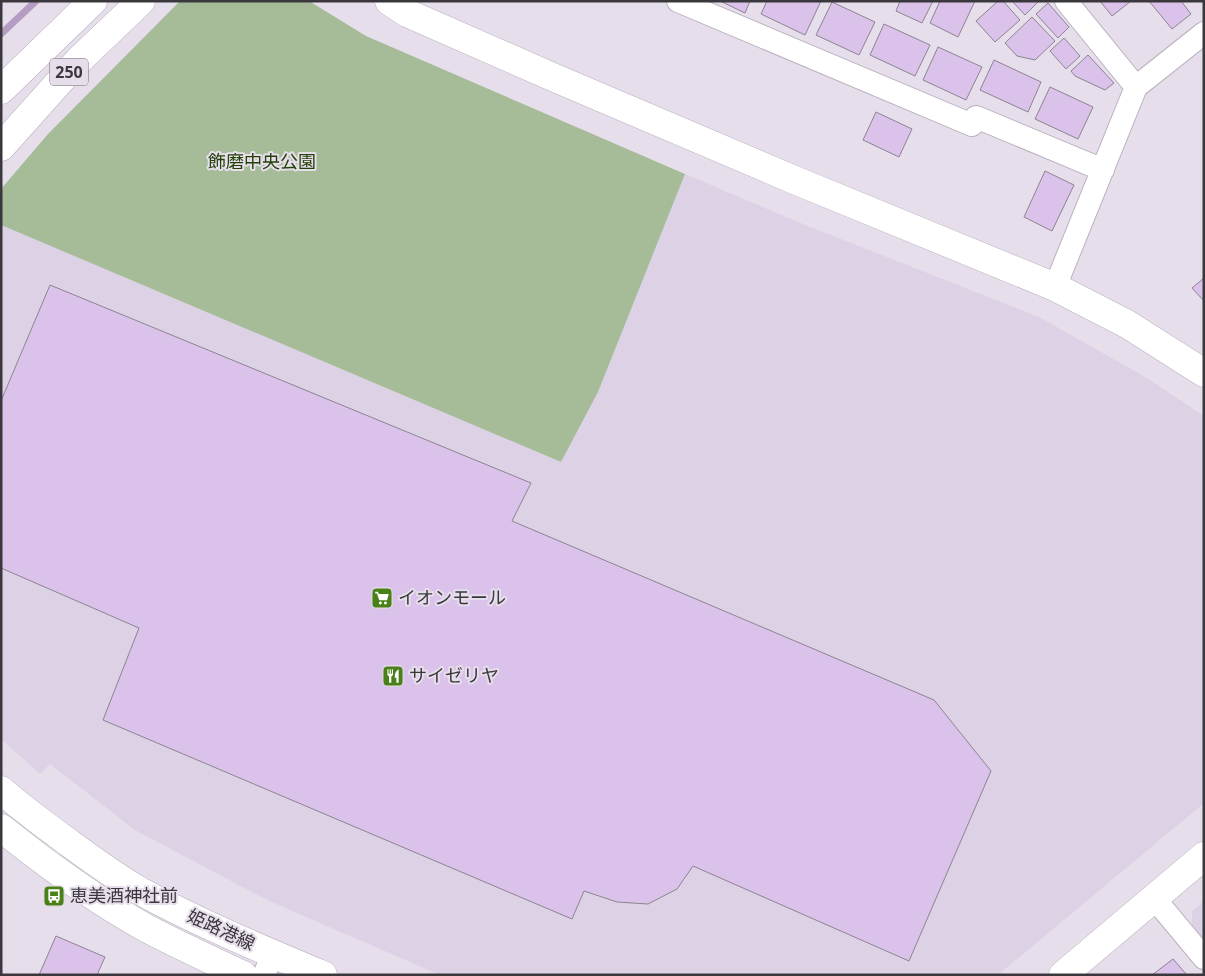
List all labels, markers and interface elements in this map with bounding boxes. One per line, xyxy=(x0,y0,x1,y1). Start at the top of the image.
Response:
road number: 250 xyxy=(50,58,88,86)
park label: 飾磨中央公園 xyxy=(208,149,316,173)
place label: イオンモール xyxy=(398,585,506,609)
supermarket icon: イオンモール xyxy=(370,586,394,610)
place label: サイゼリヤ xyxy=(409,663,499,687)
restaurant icon: サイゼリヤ xyxy=(381,664,405,688)
place label: 恵美酒神社前 xyxy=(70,883,178,907)
bus stop icon: 恵美酒神社前 xyxy=(42,884,66,908)
street label: 姫路港線 xyxy=(184,903,259,955)

